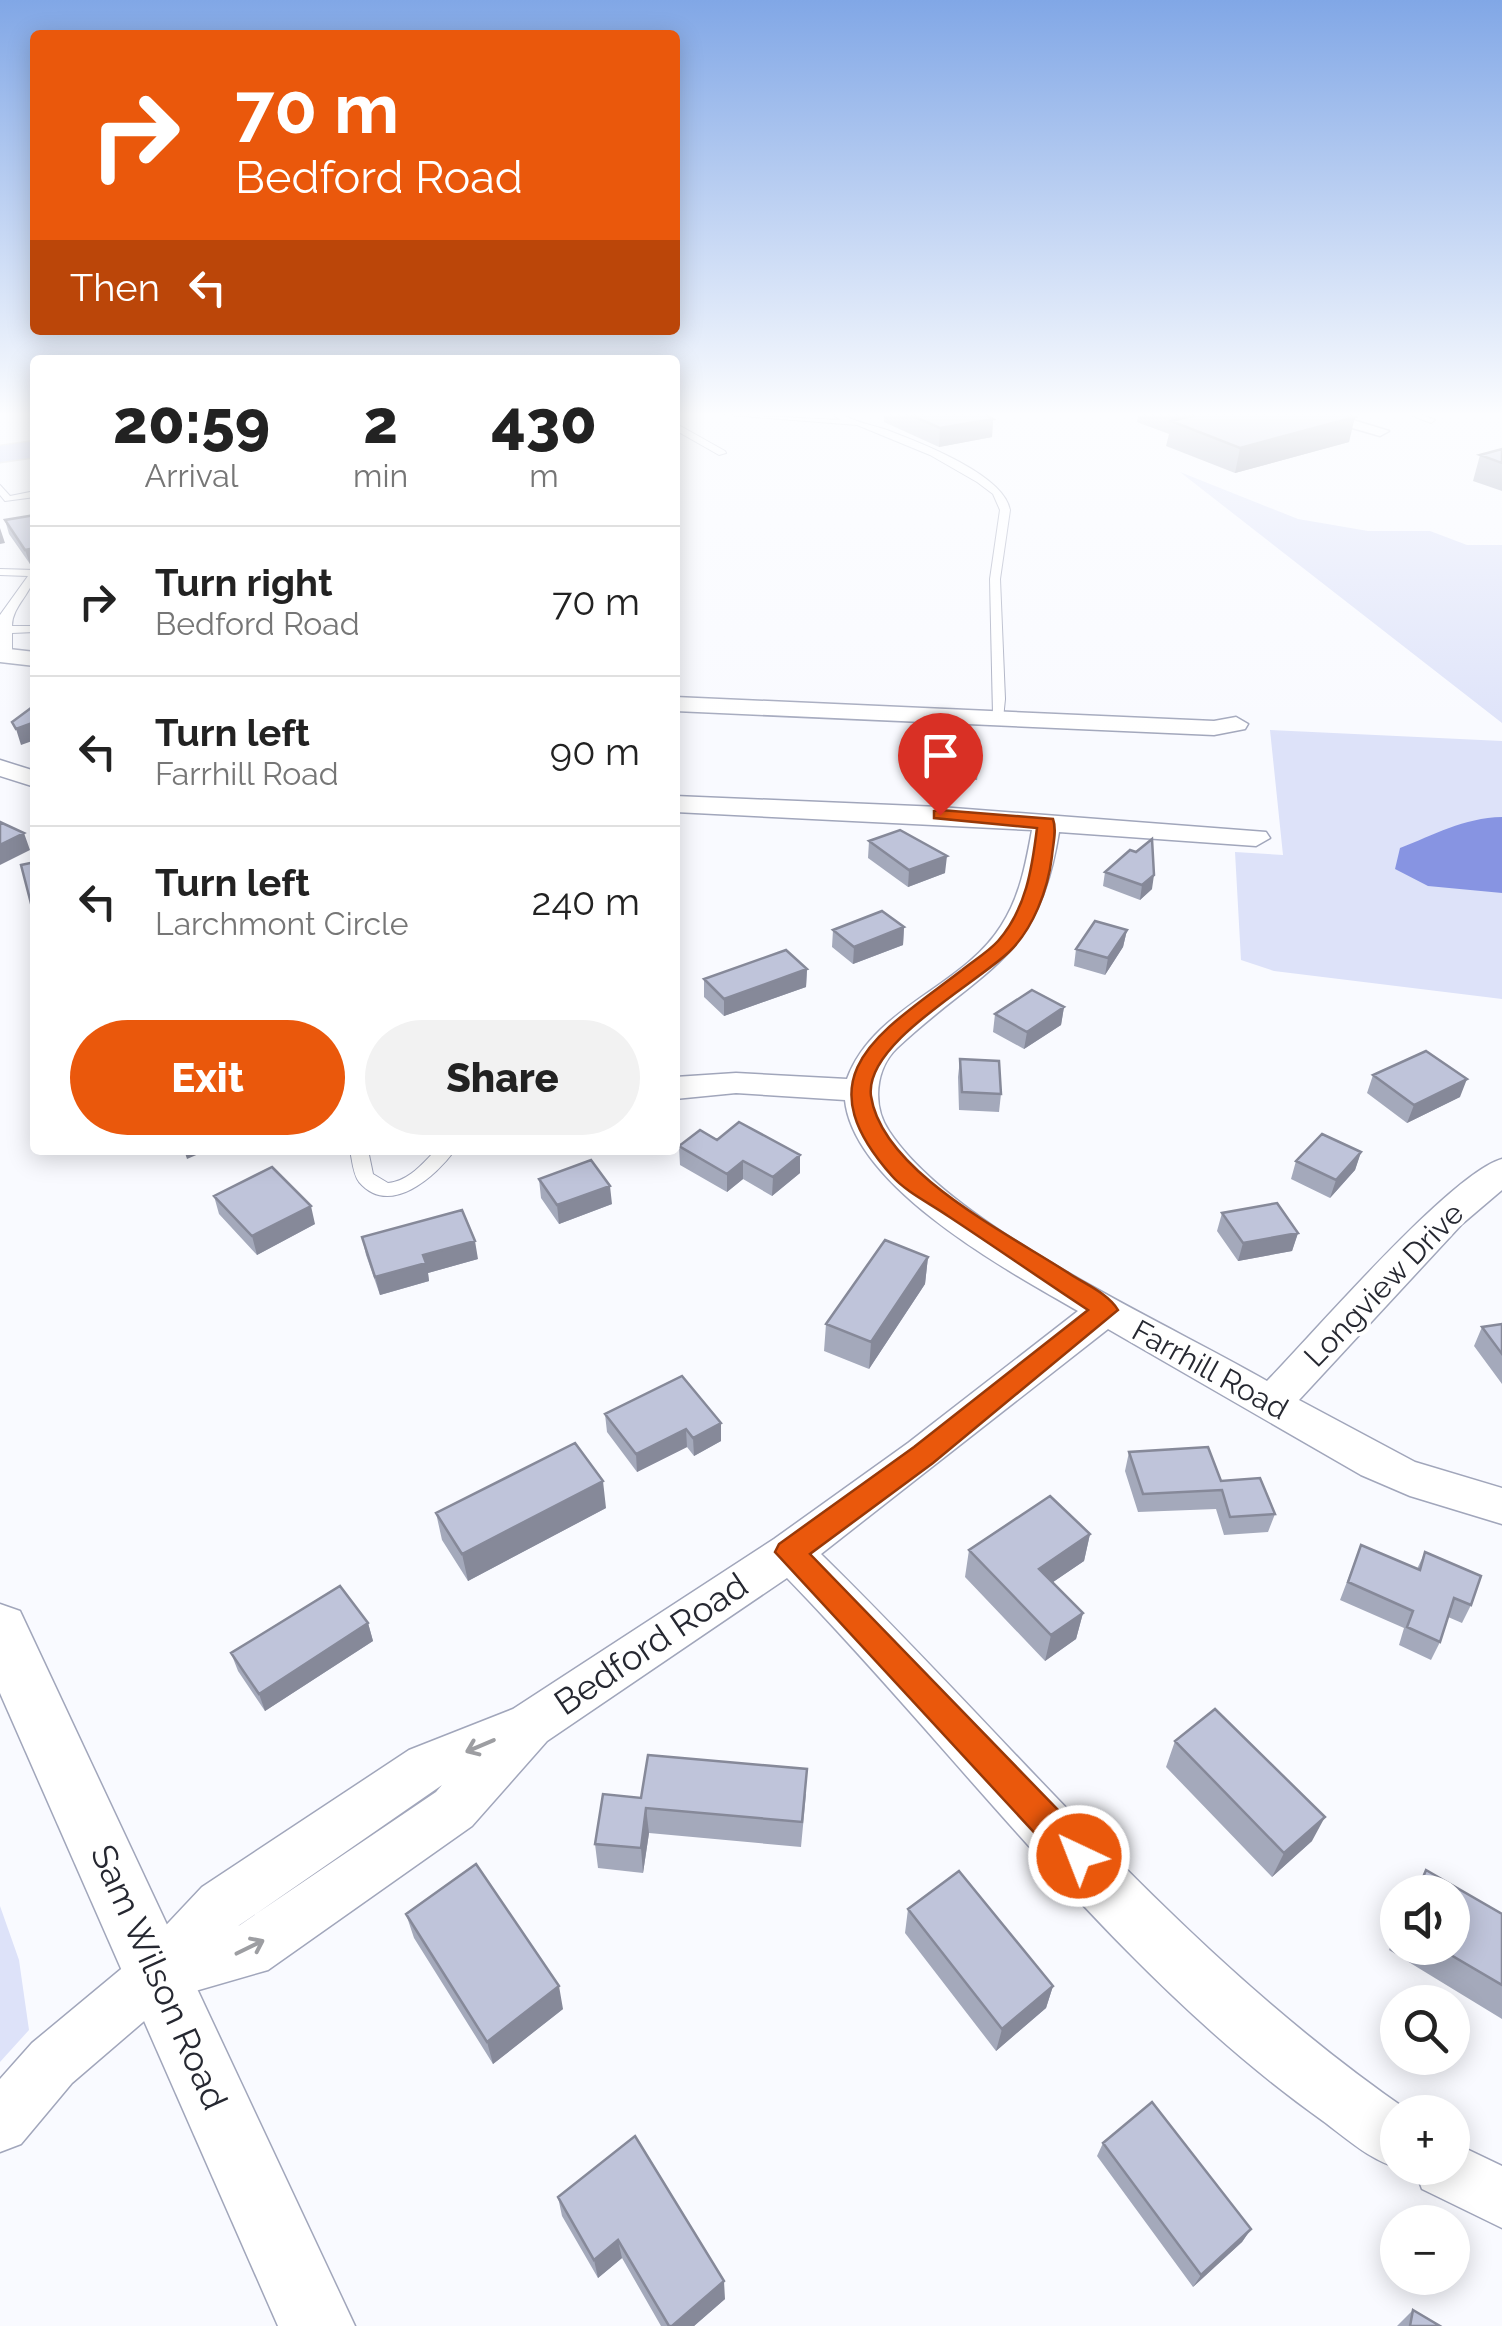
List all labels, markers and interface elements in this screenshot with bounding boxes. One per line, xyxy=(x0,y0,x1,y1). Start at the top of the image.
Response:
text: 70 m xyxy=(235,67,399,149)
icon: right xyxy=(70,70,200,200)
text: Bedford Road xyxy=(235,151,523,204)
icon: left xyxy=(180,260,235,315)
text: Then xyxy=(70,265,160,310)
text: 20:59 xyxy=(113,387,270,457)
text: 2 xyxy=(363,387,398,457)
text: 430 xyxy=(491,387,597,457)
text: Arrival xyxy=(145,457,238,494)
text: min xyxy=(353,457,408,494)
text: m xyxy=(529,457,559,494)
text: Turn right xyxy=(155,560,332,605)
icon: right xyxy=(70,574,125,629)
text: 70 m xyxy=(552,579,640,624)
text: Bedford Road xyxy=(155,605,360,642)
text: Turn left xyxy=(155,710,310,755)
pin xyxy=(898,713,983,816)
icon: left xyxy=(70,724,125,779)
icon: arrive xyxy=(913,728,968,783)
text: 90 m xyxy=(550,729,640,774)
text: Farrhill Road xyxy=(155,755,339,792)
text: Turn left xyxy=(155,860,310,905)
icon: left xyxy=(70,874,125,929)
text: 240 m xyxy=(532,879,640,924)
text: Larchmont Circle xyxy=(155,905,409,942)
button: Exit xyxy=(70,1020,345,1135)
button: Share xyxy=(365,1020,640,1135)
street label: Longview Drive xyxy=(1297,1196,1470,1374)
street label: Farrhill Road xyxy=(1126,1313,1294,1427)
street label: Bedford Road xyxy=(546,1564,755,1723)
one-way arrow xyxy=(465,1738,495,1756)
position arrow xyxy=(1027,1804,1131,1908)
street label: Sam Wilson Road xyxy=(83,1838,236,2115)
map controls xyxy=(1380,1875,1470,2295)
button: sound xyxy=(1380,1875,1470,1965)
one-way arrow xyxy=(235,1936,265,1955)
button: search xyxy=(1380,1985,1470,2075)
button: + xyxy=(1380,2095,1470,2185)
button: − xyxy=(1380,2205,1470,2295)

